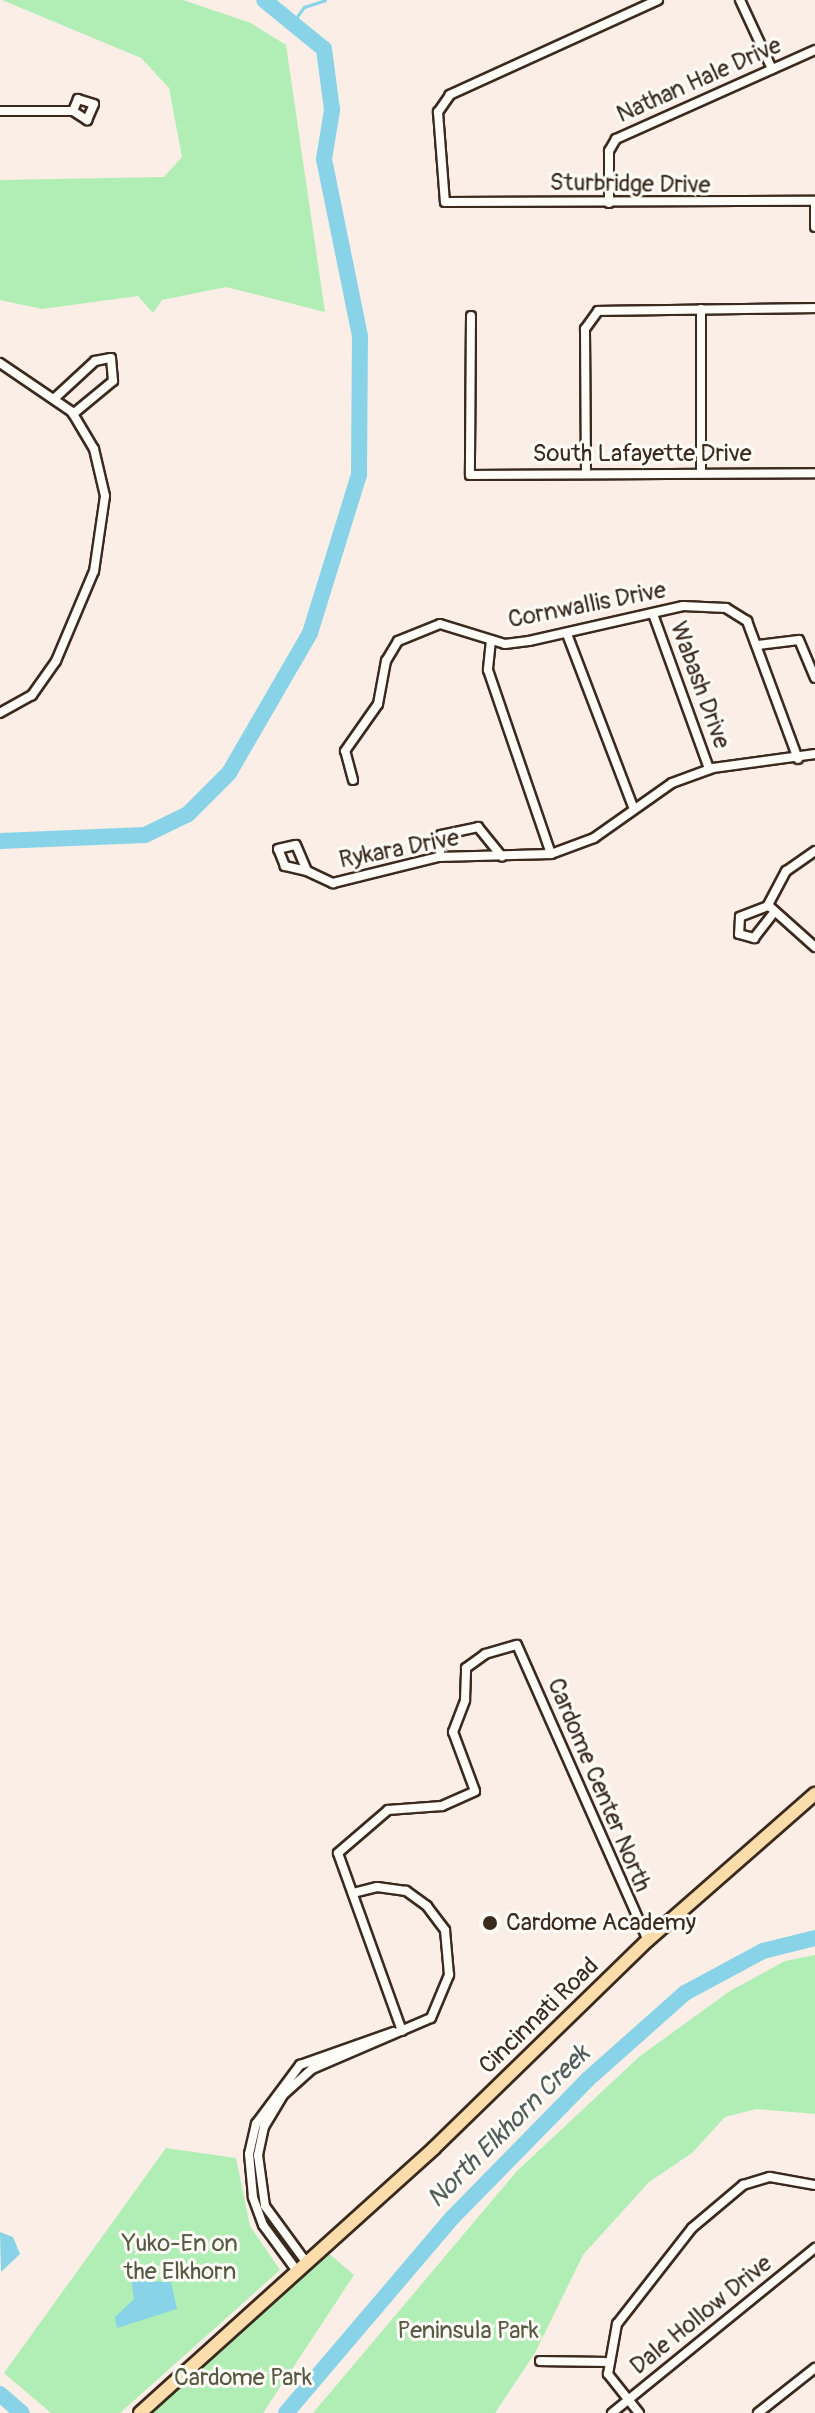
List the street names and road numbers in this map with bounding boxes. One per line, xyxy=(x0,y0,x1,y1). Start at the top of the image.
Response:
street label: Nathan Hale Drive xyxy=(612,31,786,129)
street label: Sturbridge Drive xyxy=(549,168,711,200)
street label: South Lafayette Drive xyxy=(532,440,752,468)
street label: Cornwallis Drive xyxy=(506,576,668,634)
street label: Wabash Drive xyxy=(664,618,736,752)
street label: Rykara Drive xyxy=(337,823,461,875)
street label: Cardome Center North xyxy=(541,1674,657,1896)
street label: Cincinnati Road xyxy=(473,1952,605,2080)
street label: Dale Hollow Drive xyxy=(624,2249,778,2381)

